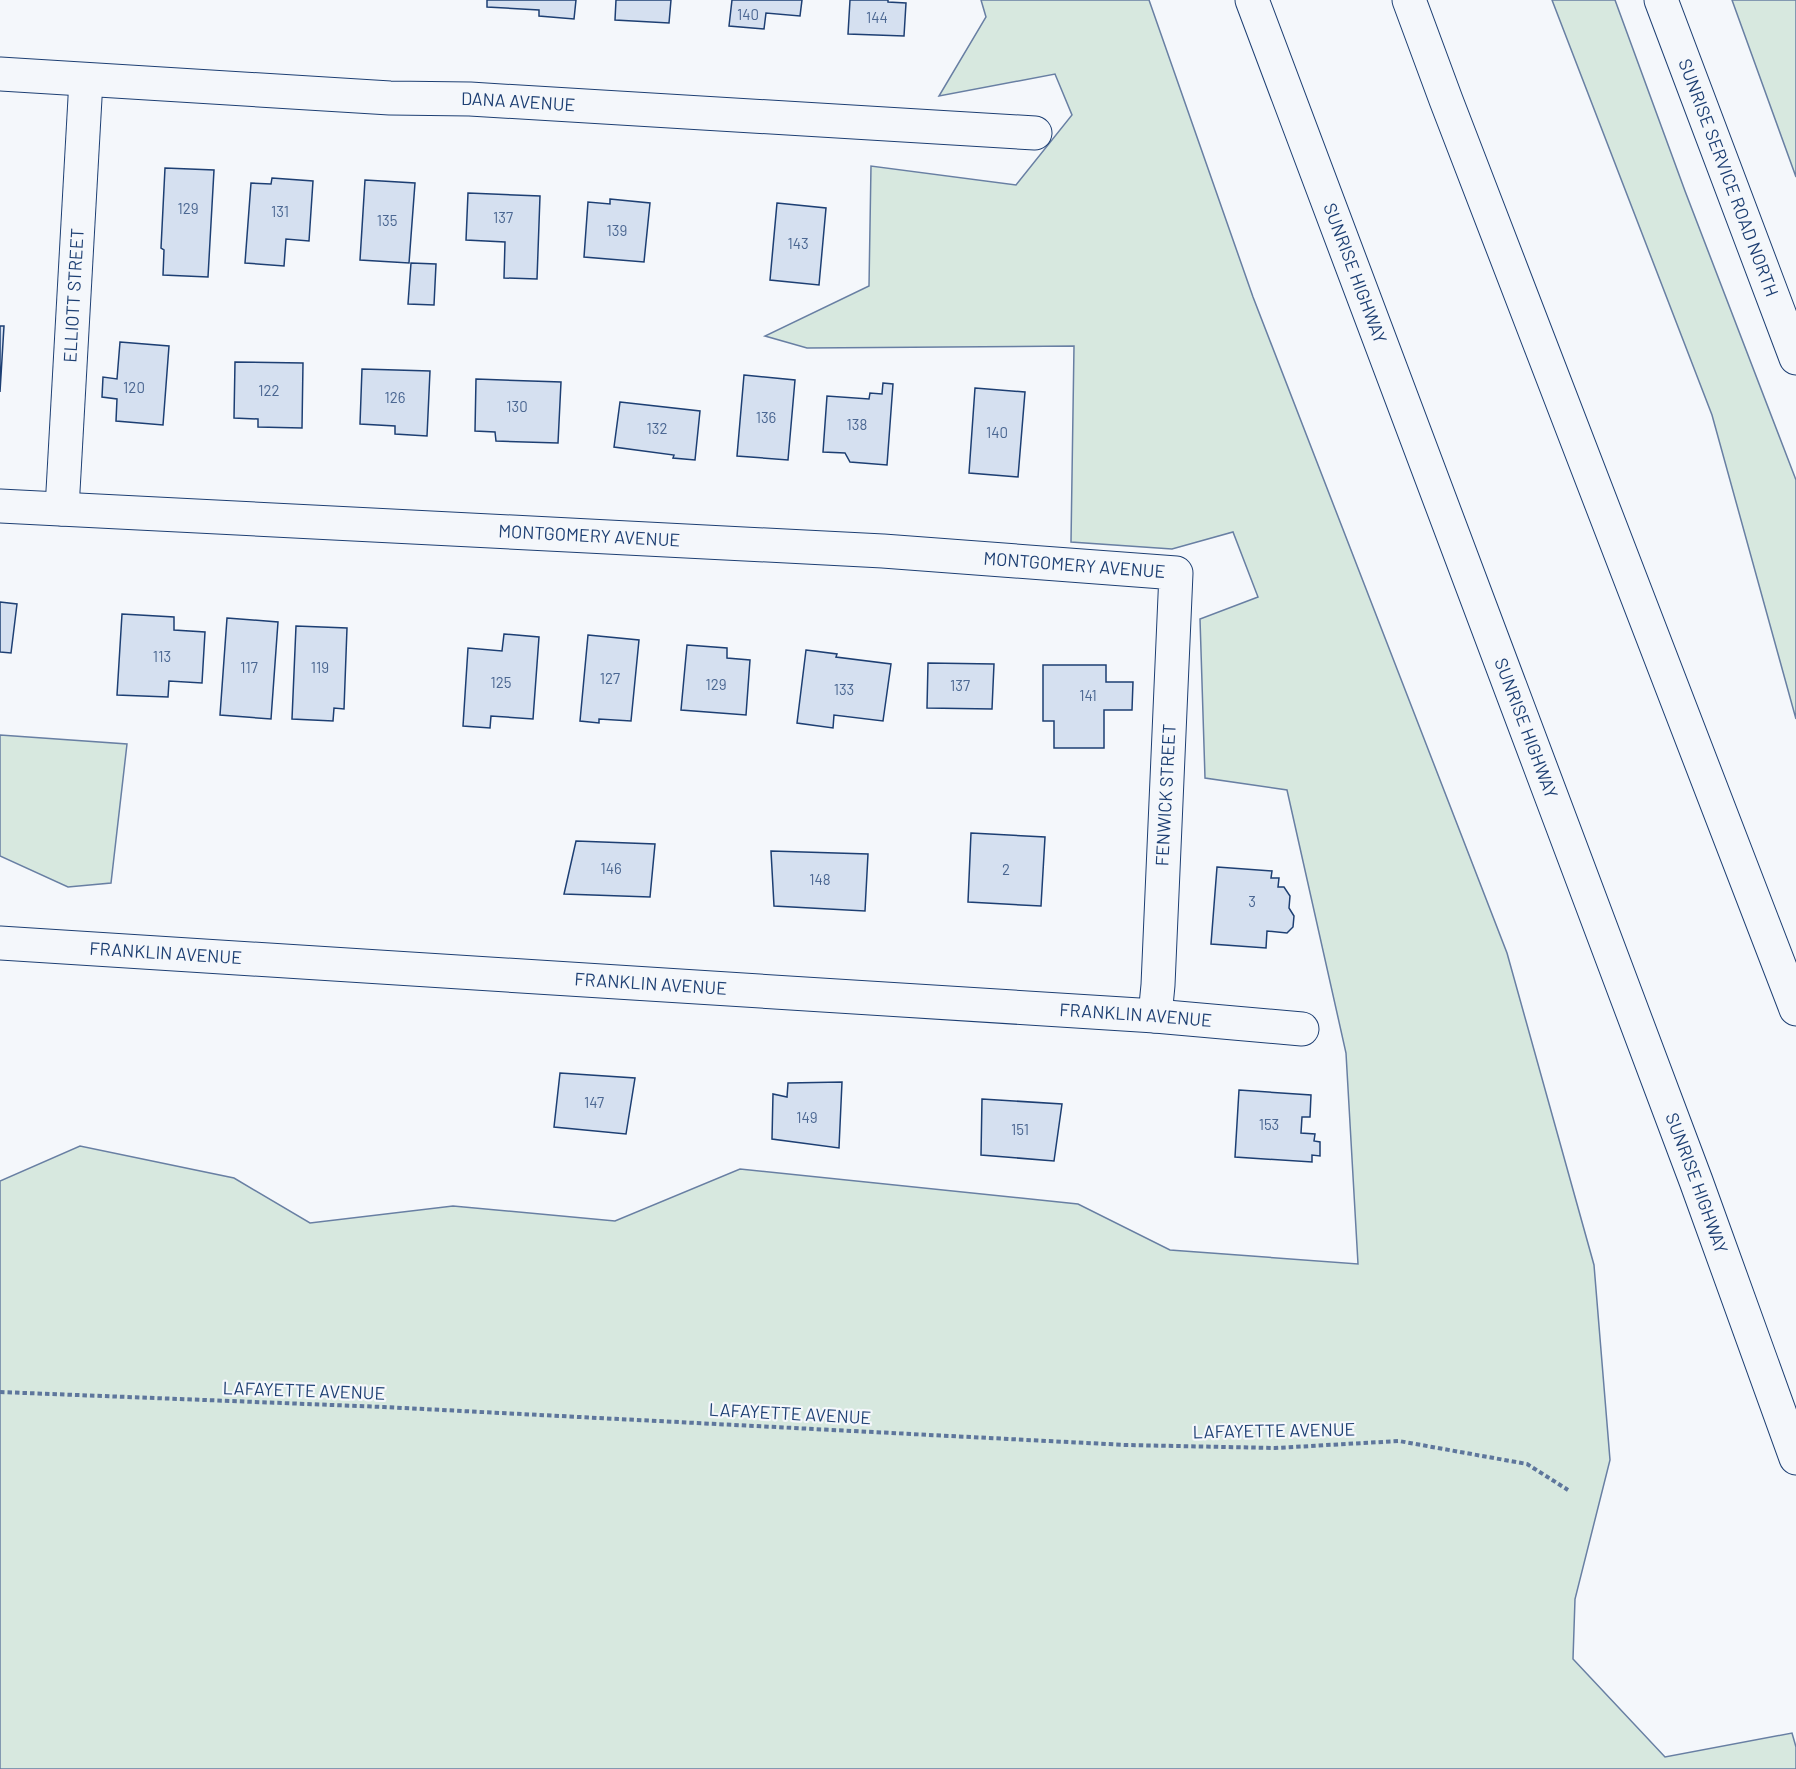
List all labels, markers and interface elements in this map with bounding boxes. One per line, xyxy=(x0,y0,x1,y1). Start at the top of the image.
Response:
house number: 140 xyxy=(737,5,759,23)
house number: 144 xyxy=(866,8,888,26)
street label: SUNRISE SERVICE ROAD NORTH xyxy=(1674,55,1784,299)
street label: DANA AVENUE xyxy=(461,87,576,115)
house number: 129 xyxy=(177,199,199,217)
street label: SUNRISE HIGHWAY xyxy=(1319,200,1392,346)
house number: 131 xyxy=(271,202,289,220)
house number: 137 xyxy=(493,208,513,226)
house number: 135 xyxy=(377,211,397,229)
house number: 139 xyxy=(607,221,627,239)
street label: ELLIOTT STREET xyxy=(58,227,88,363)
house number: 143 xyxy=(787,234,809,252)
house number: 120 xyxy=(123,378,145,396)
house number: 122 xyxy=(258,381,280,399)
house number: 126 xyxy=(384,388,406,406)
house number: 130 xyxy=(506,397,528,415)
house number: 136 xyxy=(756,408,776,426)
house number: 138 xyxy=(847,415,867,433)
house number: 132 xyxy=(646,419,668,437)
house number: 140 xyxy=(986,423,1008,441)
street label: MONTGOMERY AVENUE xyxy=(498,519,681,551)
street label: MONTGOMERY AVENUE xyxy=(983,547,1166,582)
house number: 113 xyxy=(153,647,171,665)
street label: SUNRISE HIGHWAY xyxy=(1490,655,1563,801)
house number: 117 xyxy=(240,658,258,676)
house number: 119 xyxy=(311,658,329,676)
house number: 127 xyxy=(600,669,620,687)
house number: 125 xyxy=(490,673,512,691)
house number: 129 xyxy=(705,675,727,693)
house number: 137 xyxy=(950,676,970,694)
house number: 133 xyxy=(834,680,854,698)
house number: 141 xyxy=(1079,686,1097,704)
street label: FENWICK STREET xyxy=(1150,723,1180,867)
house number: 146 xyxy=(600,859,622,877)
house number: 2 xyxy=(1002,860,1010,878)
house number: 148 xyxy=(809,870,831,888)
house number: 3 xyxy=(1248,892,1256,910)
street label: FRANKLIN AVENUE xyxy=(89,937,243,968)
street label: FRANKLIN AVENUE xyxy=(574,967,728,999)
street label: FRANKLIN AVENUE xyxy=(1059,998,1213,1031)
house number: 147 xyxy=(584,1093,604,1111)
house number: 149 xyxy=(796,1108,818,1126)
street label: SUNRISE HIGHWAY xyxy=(1661,1109,1733,1256)
house number: 153 xyxy=(1259,1115,1279,1133)
house number: 151 xyxy=(1011,1120,1029,1138)
street label: LAFAYETTE AVENUE xyxy=(222,1376,386,1404)
street label: LAFAYETTE AVENUE xyxy=(708,1398,872,1428)
street label: LAFAYETTE AVENUE xyxy=(1192,1418,1356,1442)

